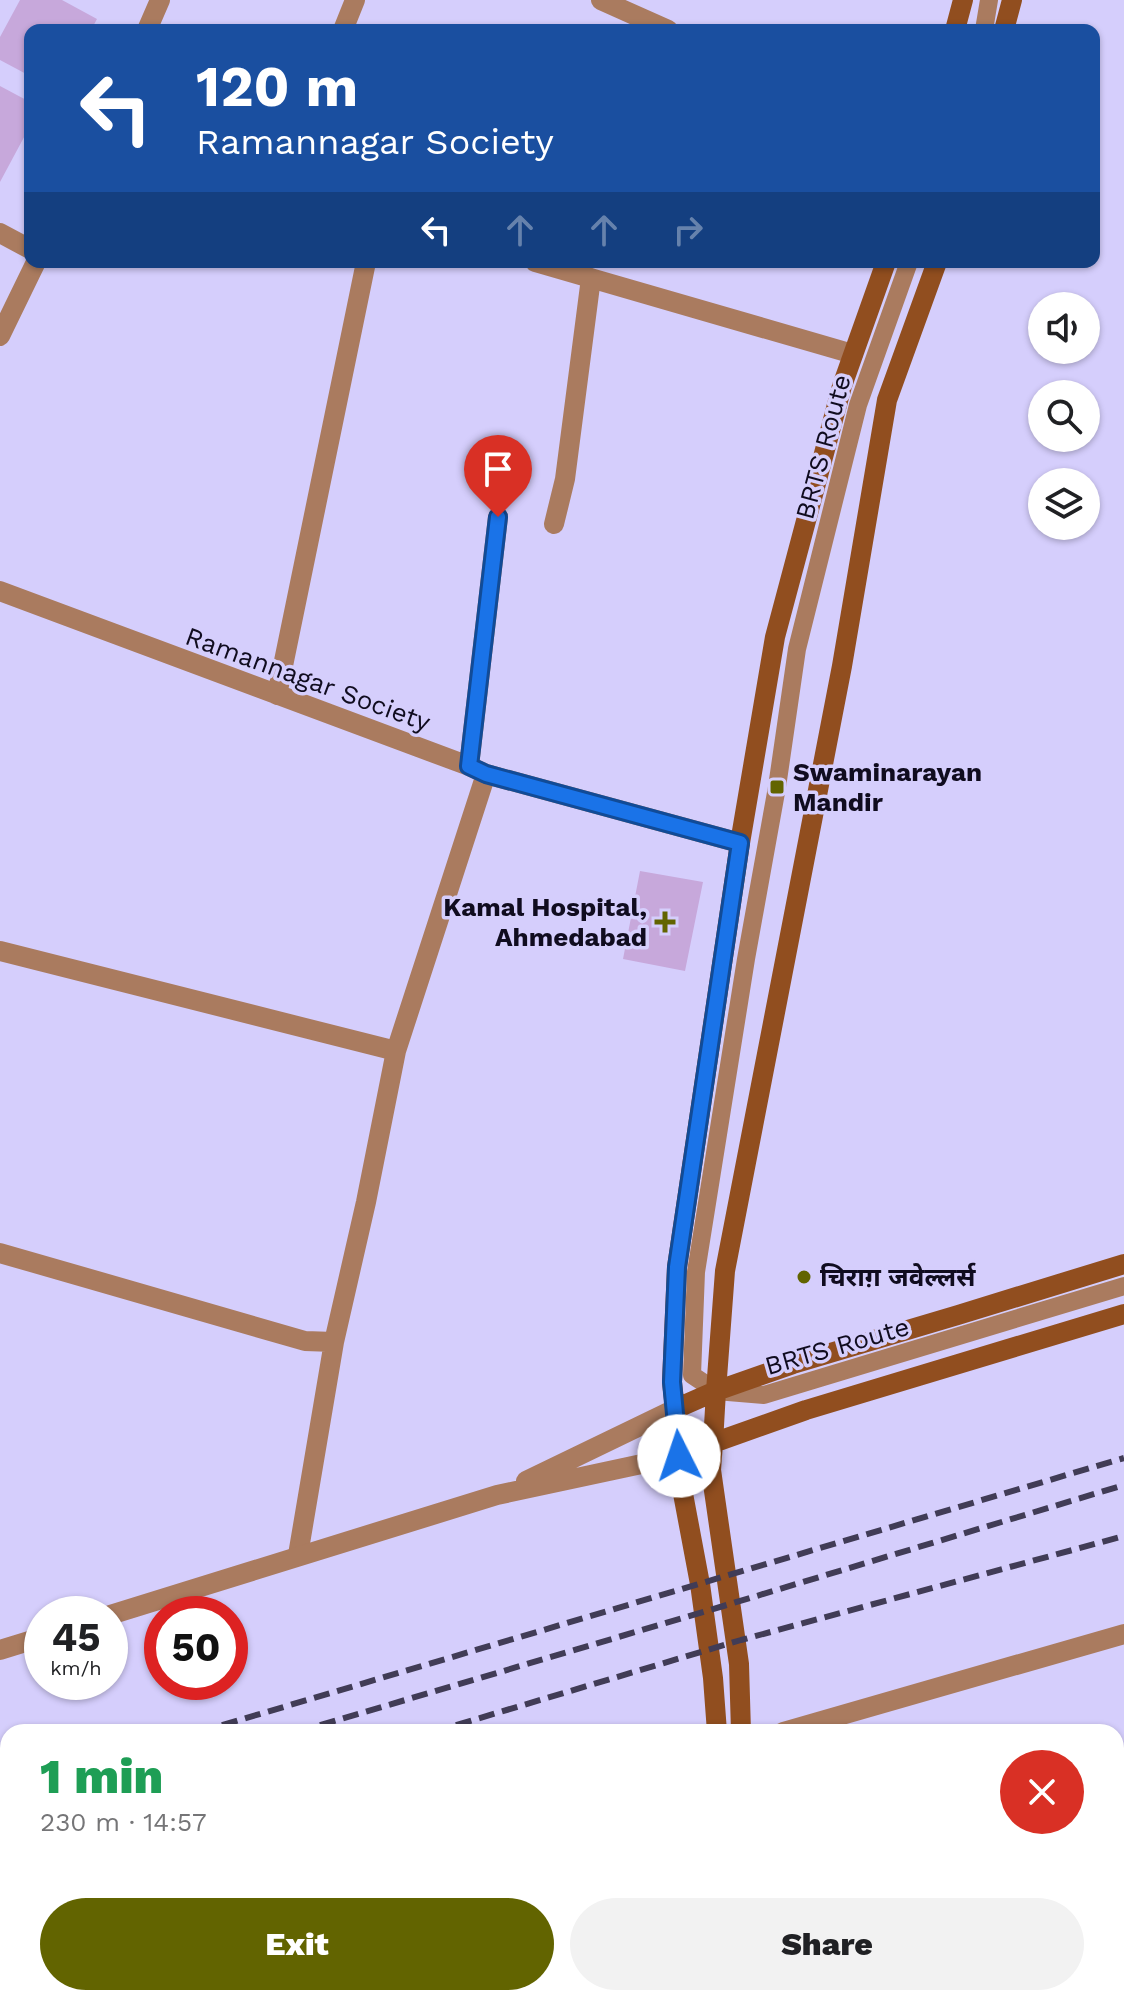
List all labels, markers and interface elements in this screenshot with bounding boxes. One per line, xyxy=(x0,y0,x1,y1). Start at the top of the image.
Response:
text: 120 m xyxy=(196,54,358,120)
icon: left xyxy=(64,56,168,160)
text: Ramannagar Society xyxy=(196,121,554,163)
icon: left xyxy=(414,208,458,252)
icon: ahead xyxy=(498,208,542,252)
icon: ahead xyxy=(582,208,626,252)
icon: right xyxy=(666,208,710,252)
map controls xyxy=(1028,292,1100,540)
button: sound xyxy=(1028,292,1100,364)
street label: BRTS Route xyxy=(789,371,857,523)
button: search xyxy=(1028,380,1100,452)
pin xyxy=(464,435,532,517)
icon: arrive xyxy=(476,447,520,491)
button: layers xyxy=(1028,468,1100,540)
street label: Ramannagar Society xyxy=(181,621,435,737)
place label: Swaminarayan Mandir xyxy=(793,757,982,817)
marker: Swaminarayan Mandir xyxy=(768,778,786,796)
place label: Kamal Hospital, Ahmedabad xyxy=(443,892,647,952)
marker: Kamal Hospital, Ahmedabad xyxy=(654,911,676,933)
place label: चिराग़ जवेल्लर्स xyxy=(820,1262,976,1292)
marker: चिराग़ जवेल्लर्स xyxy=(795,1268,813,1286)
street label: BRTS Route xyxy=(761,1311,913,1381)
position arrow xyxy=(637,1414,721,1498)
speed limit sign: 50 xyxy=(144,1596,248,1700)
text: 45 xyxy=(51,1614,101,1661)
text: km/h xyxy=(50,1656,102,1680)
text: 1 min xyxy=(40,1748,163,1805)
button: close xyxy=(1000,1750,1084,1834)
text: 230 m · 14:57 xyxy=(40,1807,207,1837)
button: Exit xyxy=(40,1898,554,1990)
button: Share xyxy=(570,1898,1084,1990)

